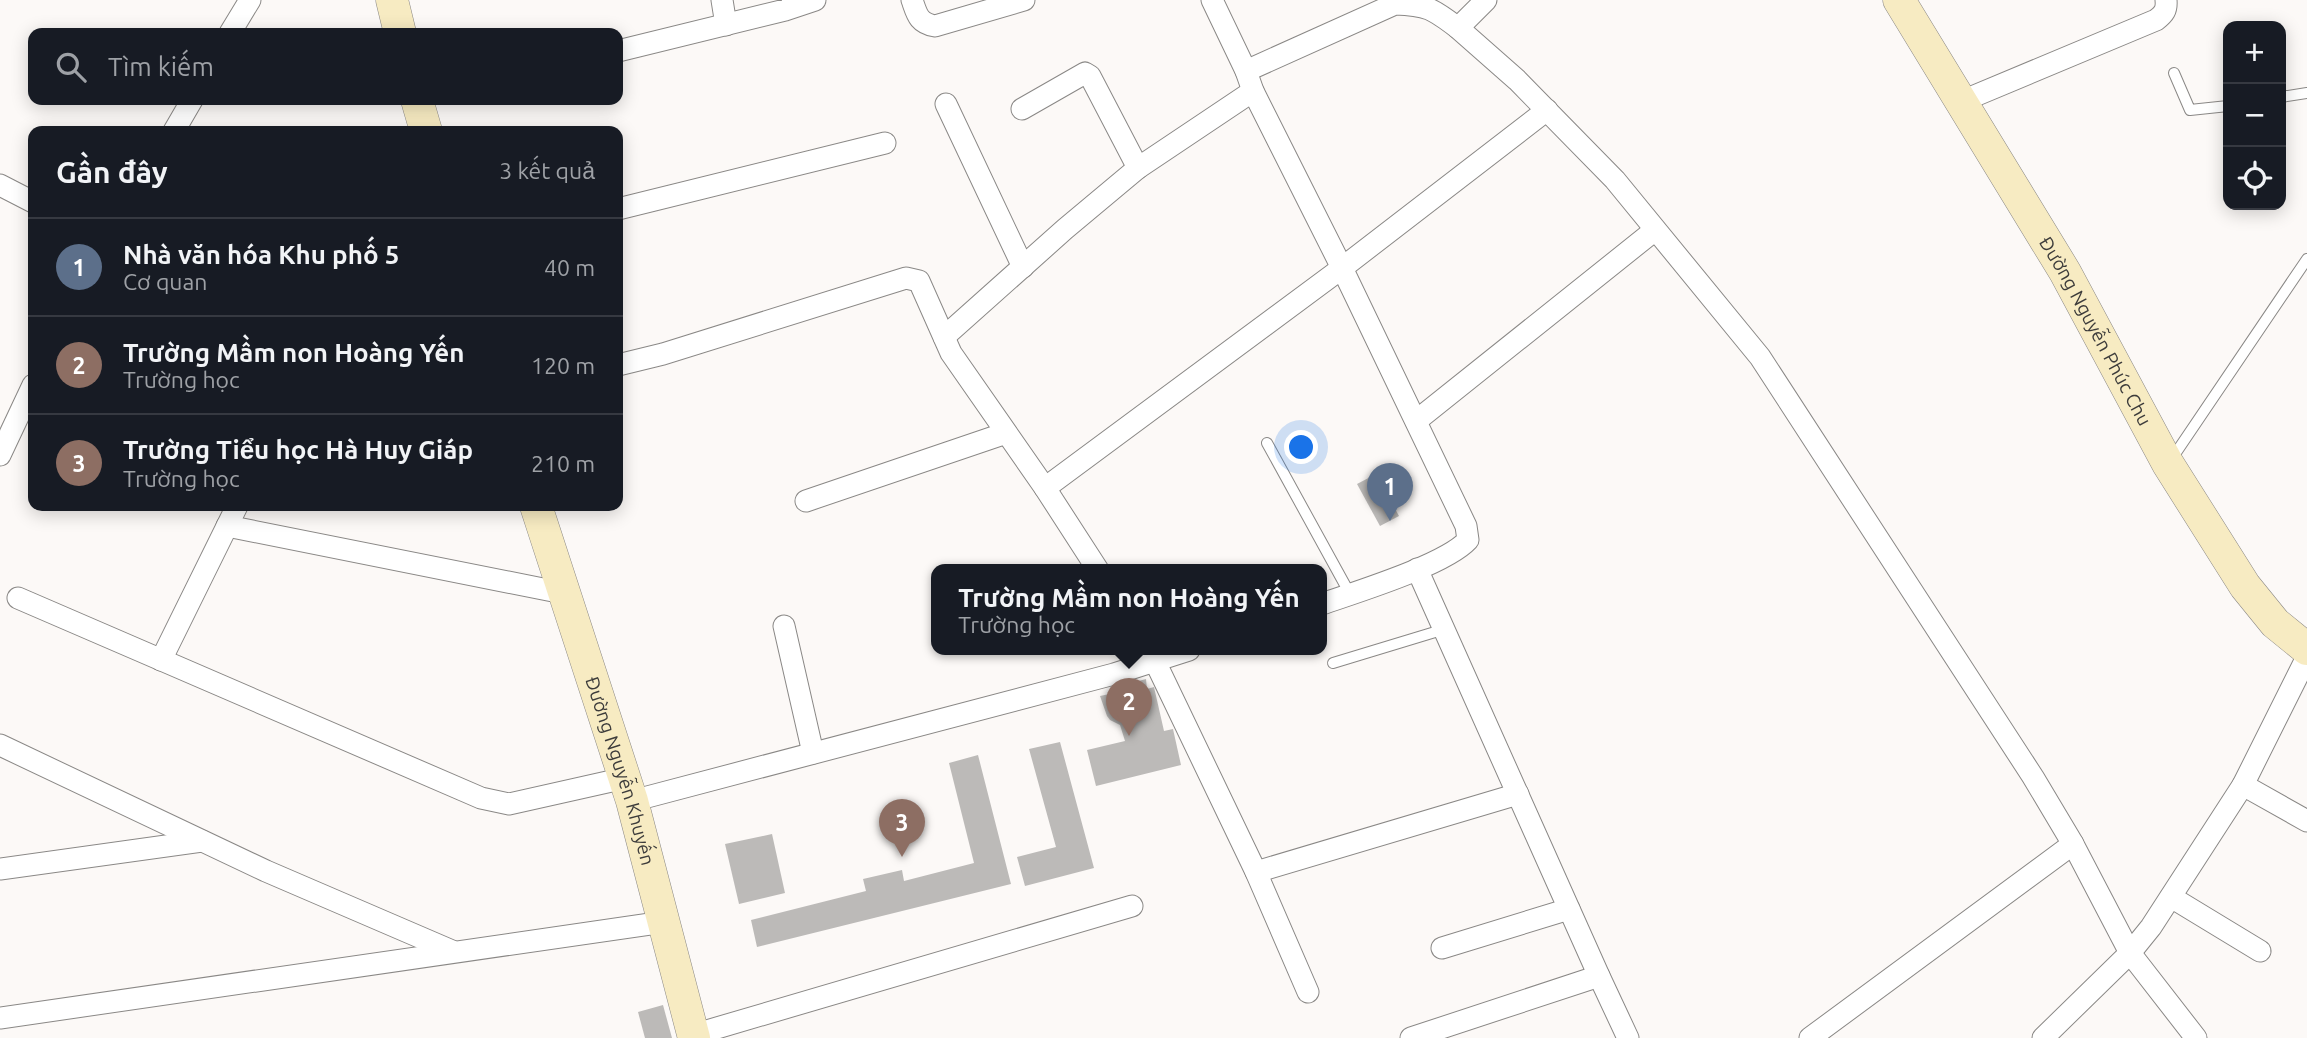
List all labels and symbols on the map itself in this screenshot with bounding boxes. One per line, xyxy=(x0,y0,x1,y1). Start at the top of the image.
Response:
street label: Đường Nguyễn Phúc Chu xyxy=(2035,232,2156,429)
your location xyxy=(1284,430,1318,464)
pin: 1 xyxy=(1367,463,1413,521)
street label: Đường Nguyễn Khuyến xyxy=(581,674,659,867)
pin: 2 xyxy=(1106,678,1152,736)
pin: 3 xyxy=(879,799,925,857)

